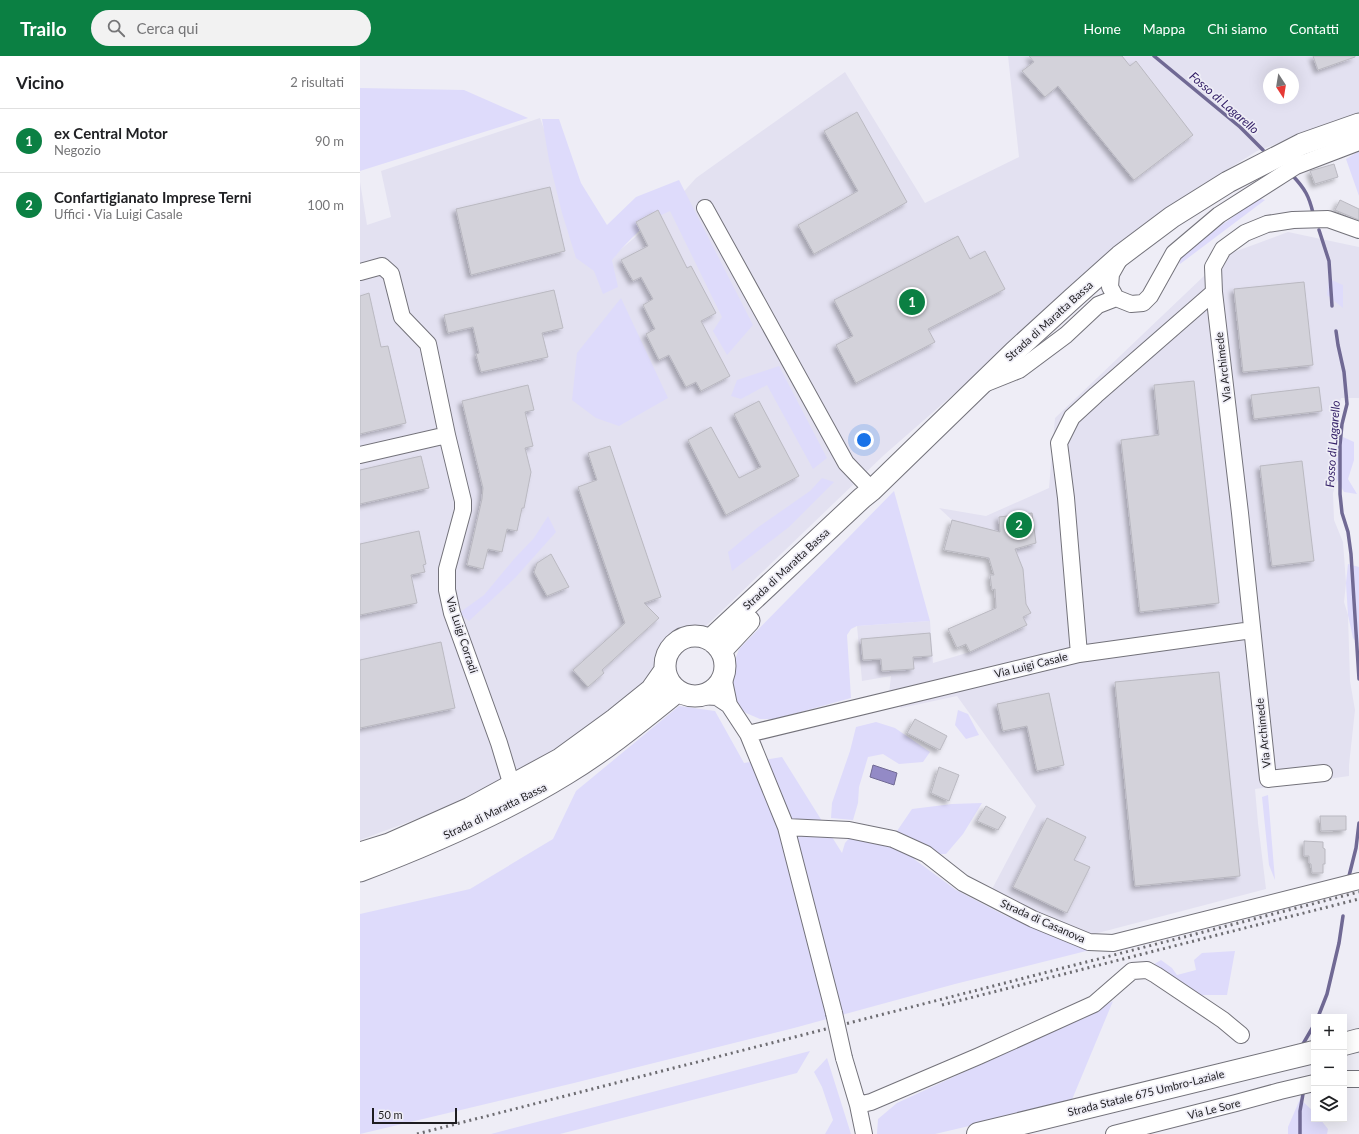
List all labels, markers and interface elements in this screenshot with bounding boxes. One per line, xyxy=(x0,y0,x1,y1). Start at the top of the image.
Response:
search box xyxy=(91,10,371,46)
text: Trailo xyxy=(20,17,67,40)
icon: search xyxy=(105,17,127,39)
text: Cerca qui xyxy=(137,19,198,37)
text: Home xyxy=(1084,20,1121,37)
text: Mappa xyxy=(1143,20,1185,37)
text: Chi siamo xyxy=(1207,20,1267,37)
text: Contatti xyxy=(1289,20,1339,37)
water label: Fosso di Lagarello xyxy=(1186,68,1262,137)
north arrow xyxy=(1263,68,1299,104)
text: Vicino xyxy=(16,72,64,93)
text: 2 risultati xyxy=(290,74,344,90)
text: ex Central Motor xyxy=(54,124,168,142)
text: 1 xyxy=(25,133,33,149)
text: 90 m xyxy=(315,133,344,149)
text: Negozio xyxy=(54,142,101,158)
text: Confartigianato Imprese Terni xyxy=(54,188,252,206)
text: 2 xyxy=(25,197,33,213)
text: 100 m xyxy=(307,197,344,213)
text: Uffici · Via Luigi Casale xyxy=(54,206,183,222)
street label: Strada di Maratta Bassa xyxy=(1002,278,1095,363)
pin: 1 xyxy=(899,287,925,317)
street label: Via Archimede xyxy=(1212,331,1233,403)
water label: Fosso di Lagarello xyxy=(1322,400,1343,488)
your location xyxy=(854,430,874,450)
pin: 2 xyxy=(1006,510,1032,540)
street label: Strada di Maratta Bassa xyxy=(740,525,831,612)
street label: Via Luigi Corradi xyxy=(444,595,481,675)
street label: Via Luigi Casale xyxy=(993,649,1069,680)
street label: Via Archimede xyxy=(1252,697,1273,769)
street label: Strada di Maratta Bassa xyxy=(441,780,549,841)
street label: Strada di Casanova xyxy=(999,896,1088,945)
map controls xyxy=(1311,1014,1347,1122)
button: + xyxy=(1311,1014,1347,1050)
button: − xyxy=(1311,1050,1347,1086)
street label: Strada Statale 675 Umbro-Laziale xyxy=(1066,1067,1226,1118)
button: layers xyxy=(1311,1086,1347,1122)
street label: Via Le Sore xyxy=(1186,1096,1242,1121)
scale bar xyxy=(372,1106,457,1125)
text: 50 m xyxy=(378,1108,403,1121)

